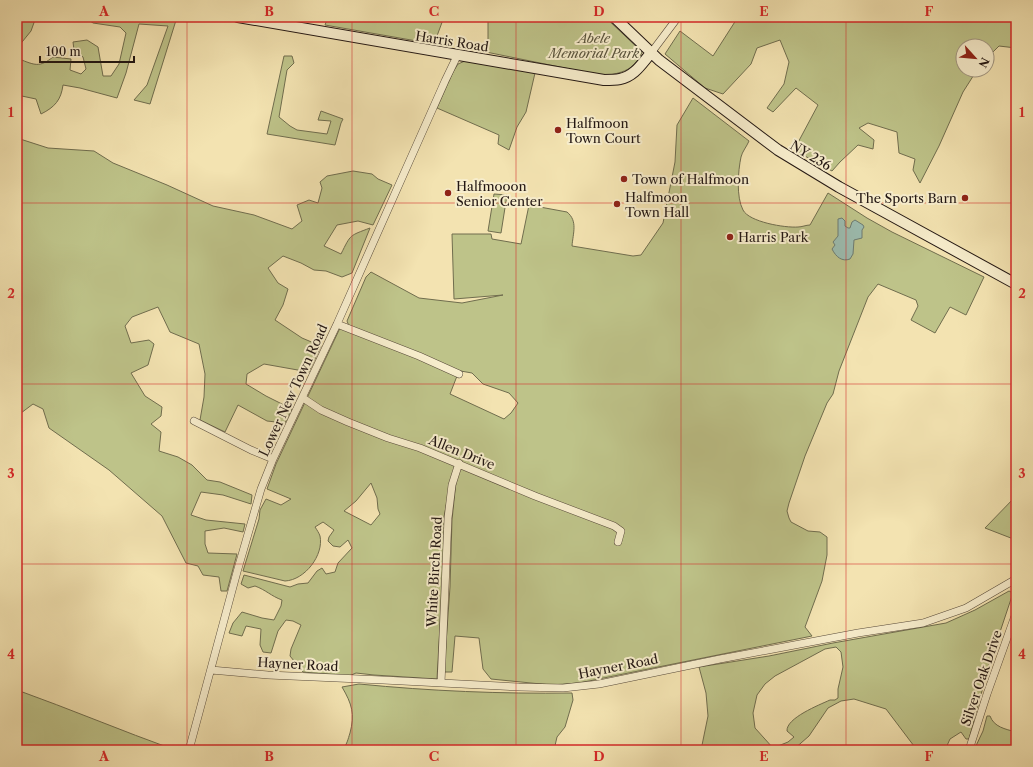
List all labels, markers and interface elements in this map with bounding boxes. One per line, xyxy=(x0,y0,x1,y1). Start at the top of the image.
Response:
text: A xyxy=(98,3,110,19)
text: B xyxy=(264,3,274,19)
text: C xyxy=(429,3,439,19)
text: D xyxy=(593,3,605,19)
text: E xyxy=(759,3,769,19)
text: F xyxy=(925,3,934,19)
street label: Harris Road xyxy=(414,27,490,55)
park label: Abele Memorial Park xyxy=(547,30,640,61)
scale bar xyxy=(40,38,134,64)
north arrow xyxy=(955,38,995,78)
text: 100 m xyxy=(46,44,81,59)
text: N xyxy=(975,55,992,70)
text: 1 xyxy=(8,104,14,120)
text: 1 xyxy=(1019,104,1025,120)
place label: Halfmoon Town Court xyxy=(566,115,641,146)
marker: Halfmoon Town Court xyxy=(553,125,563,135)
street label: NY 236 xyxy=(788,137,835,174)
place label: Town of Halfmoon xyxy=(632,171,749,187)
marker: Town of Halfmoon xyxy=(619,174,629,184)
place label: Halfmooon Senior Center xyxy=(456,178,543,209)
marker: Halfmooon Senior Center xyxy=(443,188,453,198)
place label: Halfmoon Town Hall xyxy=(625,189,689,220)
place label: The Sports Barn xyxy=(856,190,957,206)
marker: The Sports Barn xyxy=(960,193,970,203)
marker: Halfmoon Town Hall xyxy=(612,199,622,209)
place label: Harris Park xyxy=(738,229,809,245)
marker: Harris Park xyxy=(725,232,735,242)
text: 2 xyxy=(7,285,15,301)
text: 2 xyxy=(1018,285,1026,301)
street label: Lower New Town Road xyxy=(255,321,331,459)
street label: Allen Drive xyxy=(426,431,497,473)
text: 3 xyxy=(7,465,15,481)
text: 3 xyxy=(1018,465,1026,481)
street label: White Birch Road xyxy=(423,516,445,629)
street label: Silver Oak Drive xyxy=(957,628,1005,728)
text: 4 xyxy=(7,646,15,662)
text: 4 xyxy=(1018,646,1026,662)
street label: Hayner Road xyxy=(577,650,659,682)
street label: Hayner Road xyxy=(257,654,339,674)
text: A xyxy=(98,748,110,764)
text: B xyxy=(264,748,274,764)
text: C xyxy=(429,748,439,764)
text: D xyxy=(593,748,605,764)
text: E xyxy=(759,748,769,764)
text: F xyxy=(925,748,934,764)

